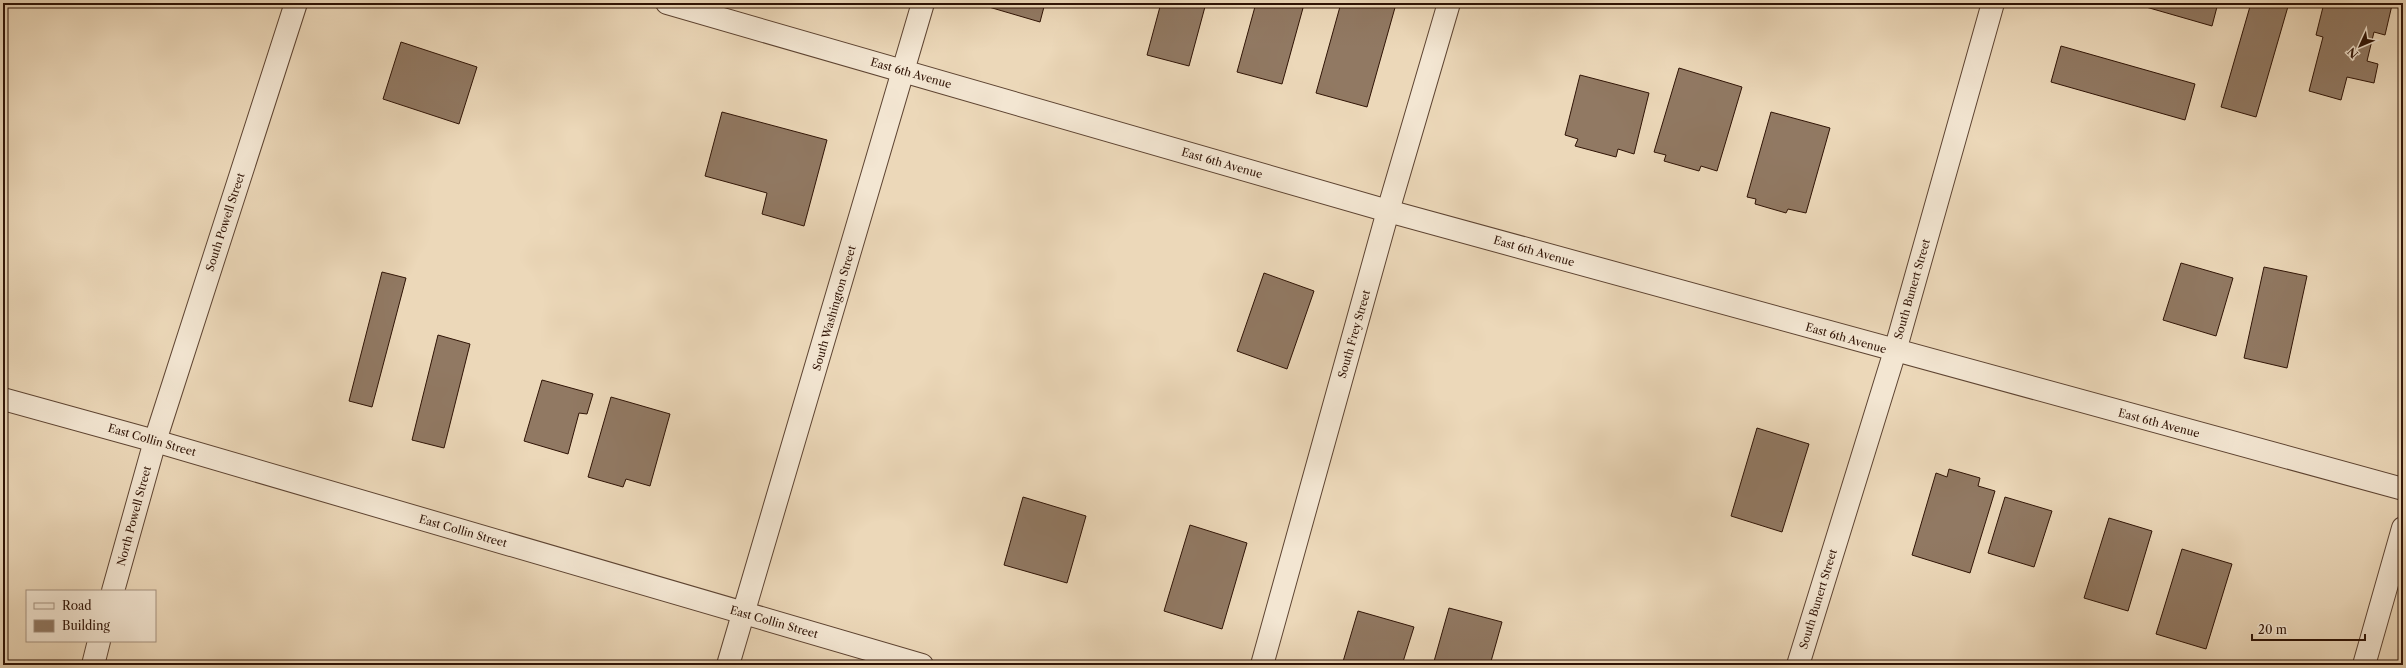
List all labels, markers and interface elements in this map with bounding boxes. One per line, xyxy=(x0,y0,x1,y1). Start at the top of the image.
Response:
north arrow xyxy=(2340,26,2380,66)
text: N xyxy=(2344,44,2361,61)
street label: East 6th Avenue xyxy=(869,55,953,91)
street label: East 6th Avenue xyxy=(1180,145,1264,181)
street label: South Powell Street xyxy=(202,171,248,273)
street label: East 6th Avenue xyxy=(1492,233,1576,269)
street label: South Bunert Street xyxy=(1891,237,1933,341)
street label: South Washington Street xyxy=(809,244,859,372)
street label: South Frey Street xyxy=(1335,288,1373,380)
street label: East 6th Avenue xyxy=(1804,320,1888,356)
street label: East 6th Avenue xyxy=(2117,405,2201,441)
street label: East Collin Street xyxy=(106,421,198,459)
street label: North Powell Street xyxy=(114,464,154,568)
street label: East Collin Street xyxy=(417,512,509,550)
street label: South Bunert Street xyxy=(1796,547,1840,651)
legend xyxy=(26,590,156,642)
text: Road xyxy=(62,598,92,613)
street label: East Collin Street xyxy=(728,603,820,641)
scale bar xyxy=(2252,616,2365,642)
text: Building xyxy=(62,618,110,633)
text: 20 m xyxy=(2258,622,2287,637)

